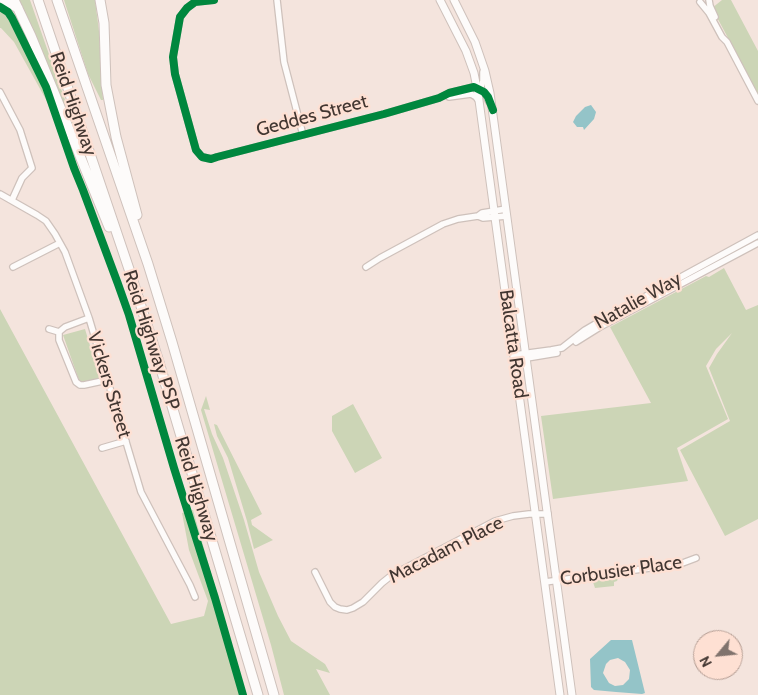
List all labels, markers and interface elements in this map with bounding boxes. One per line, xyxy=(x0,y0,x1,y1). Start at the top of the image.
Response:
street label: Reid Highway xyxy=(45,49,101,159)
street label: Geddes Street xyxy=(254,90,370,142)
street label: Reid Highway PSP xyxy=(118,267,184,413)
street label: Natalie Way xyxy=(591,268,685,334)
street label: Balcatta Road xyxy=(494,288,532,400)
street label: Vickers Street xyxy=(82,329,136,441)
street label: Reid Highway xyxy=(169,434,223,544)
street label: Macadam Place xyxy=(385,511,507,589)
street label: Corbusier Place xyxy=(559,551,683,591)
north arrow xyxy=(693,630,743,680)
text: N xyxy=(695,653,716,670)

